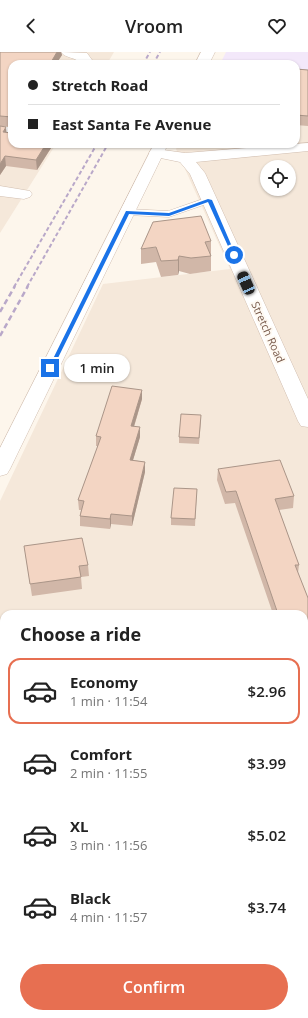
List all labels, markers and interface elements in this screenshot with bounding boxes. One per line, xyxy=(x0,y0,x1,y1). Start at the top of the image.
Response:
text: Vroom xyxy=(125,14,183,38)
icon: back xyxy=(20,15,42,37)
icon: heart xyxy=(266,15,288,37)
text: Stretch Road xyxy=(52,75,148,95)
text: East Santa Fe Avenue xyxy=(52,114,211,134)
map controls xyxy=(260,160,296,196)
button: locate xyxy=(260,160,296,196)
route start xyxy=(225,246,243,264)
car xyxy=(236,270,256,296)
street label: Stretch Road xyxy=(248,299,289,365)
callout: 1 min xyxy=(64,354,130,382)
route end xyxy=(41,359,59,377)
text: 1 min xyxy=(79,359,115,377)
text: Choose a ride xyxy=(20,622,141,646)
text: Economy xyxy=(70,672,138,692)
icon: car xyxy=(22,673,58,709)
text: $2.96 xyxy=(248,681,286,701)
text: 1 min · 11:54 xyxy=(70,692,147,710)
text: Comfort xyxy=(70,744,132,764)
icon: car xyxy=(22,745,58,781)
text: $3.99 xyxy=(248,753,286,773)
text: 2 min · 11:55 xyxy=(70,764,147,782)
text: XL xyxy=(70,816,88,836)
icon: car xyxy=(22,817,58,853)
text: $5.02 xyxy=(248,825,286,845)
text: 3 min · 11:56 xyxy=(70,836,147,854)
text: Black xyxy=(70,888,111,908)
icon: car xyxy=(22,889,58,925)
text: $3.74 xyxy=(248,897,286,917)
text: 4 min · 11:57 xyxy=(70,908,147,926)
button: Confirm xyxy=(20,964,288,1010)

